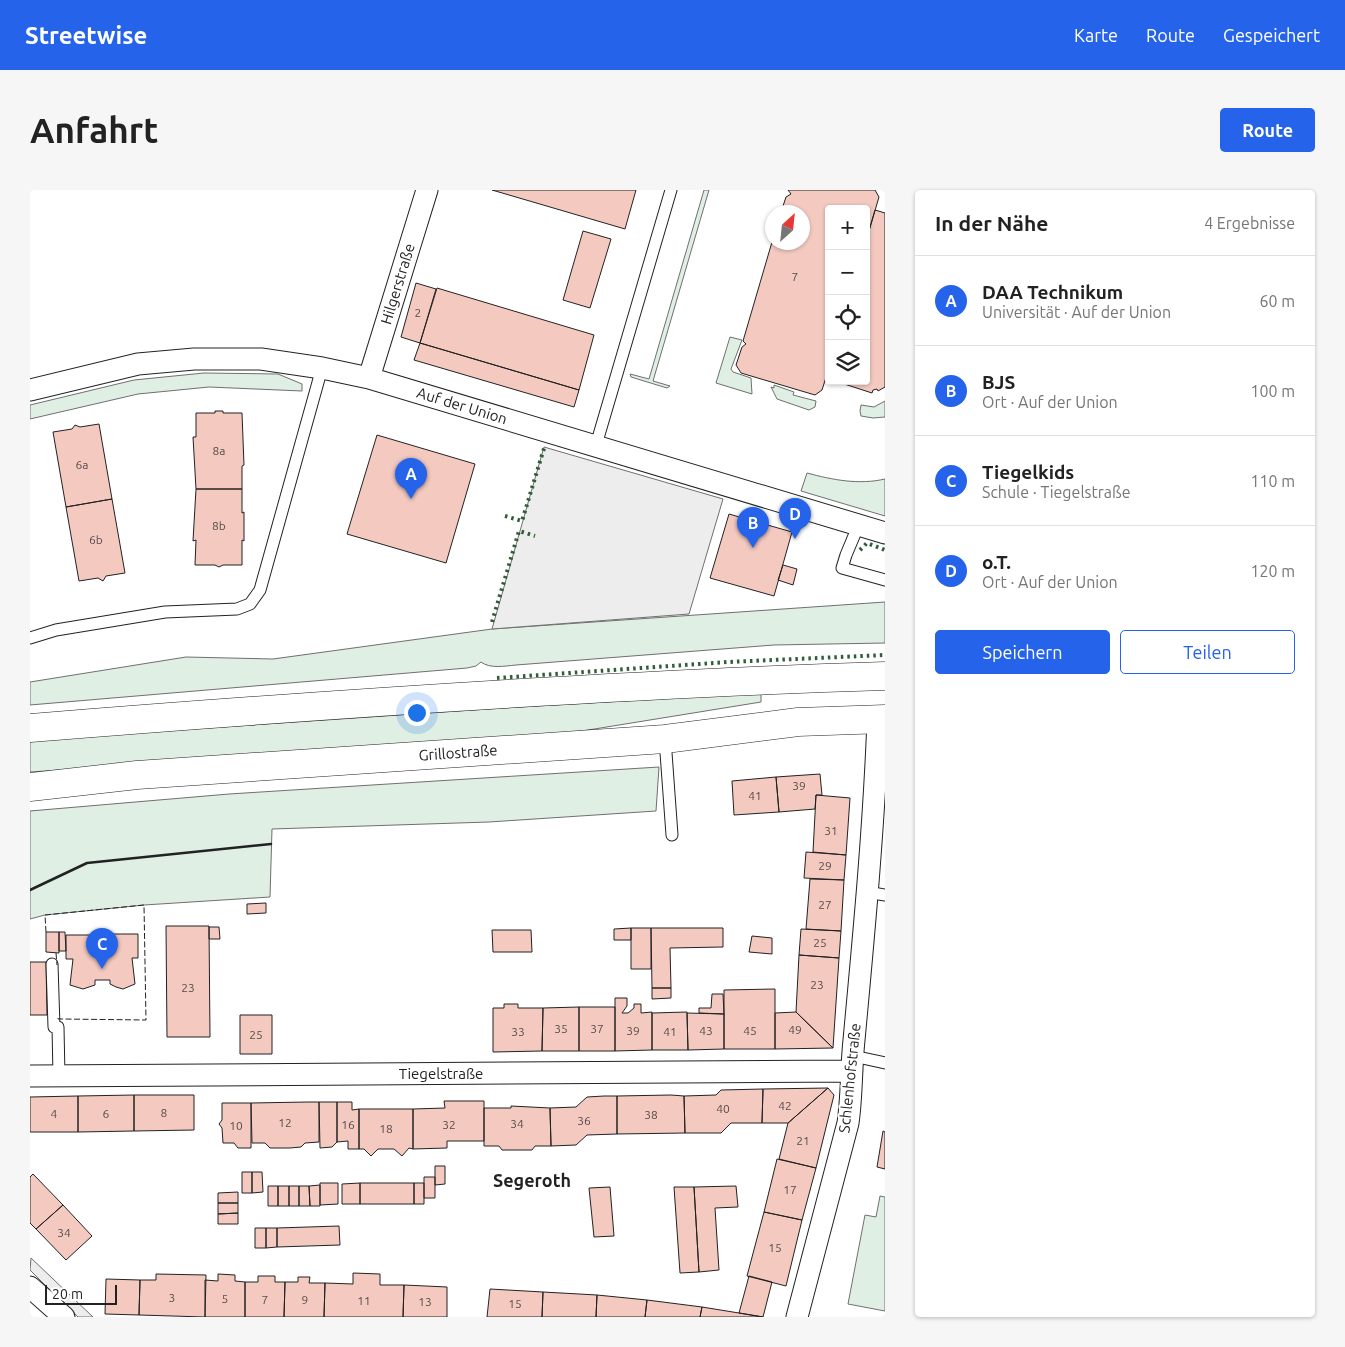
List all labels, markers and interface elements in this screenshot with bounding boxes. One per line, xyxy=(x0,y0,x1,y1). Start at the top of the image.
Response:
text: Streetwise xyxy=(25,22,147,49)
text: Karte xyxy=(1074,25,1118,45)
text: Route xyxy=(1146,25,1195,45)
text: Gespeichert xyxy=(1223,25,1320,45)
button: Route xyxy=(1220,108,1315,152)
text: Anfahrt xyxy=(30,110,158,150)
north arrow xyxy=(765,205,810,250)
map controls xyxy=(825,205,870,385)
button: + xyxy=(825,205,870,250)
text: In der Nähe xyxy=(935,211,1048,235)
text: 4 Ergebnisse xyxy=(1204,214,1295,232)
street label: Hilgerstraße xyxy=(377,241,418,326)
button: − xyxy=(825,250,870,295)
house number: 7 xyxy=(792,270,798,283)
text: DAA Technikum xyxy=(982,281,1123,303)
text: A xyxy=(945,292,957,310)
text: 60 m xyxy=(1259,292,1295,310)
button: locate xyxy=(825,295,870,340)
text: Universität · Auf der Union xyxy=(982,303,1171,321)
house number: 2 xyxy=(415,306,421,319)
button: layers xyxy=(825,340,870,385)
text: BJS xyxy=(982,371,1015,393)
text: B xyxy=(946,382,956,400)
text: 100 m xyxy=(1250,382,1295,400)
street label: Auf der Union xyxy=(415,384,509,427)
text: Ort · Auf der Union xyxy=(982,393,1118,411)
house number: 8a xyxy=(213,444,225,457)
house number: 6a xyxy=(76,458,88,471)
pin: A xyxy=(395,458,427,499)
text: Tiegelkids xyxy=(982,461,1074,483)
text: C xyxy=(946,472,956,490)
text: 110 m xyxy=(1250,472,1295,490)
text: Schule · Tiegelstraße xyxy=(982,483,1131,501)
pin: D xyxy=(779,498,811,539)
pin: B xyxy=(737,507,769,548)
house number: 8b xyxy=(212,519,226,532)
house number: 6b xyxy=(89,533,103,546)
text: o.T. xyxy=(982,551,1011,573)
text: D xyxy=(945,562,957,580)
text: 120 m xyxy=(1250,562,1295,580)
text: Ort · Auf der Union xyxy=(982,573,1118,591)
button: Speichern xyxy=(935,630,1110,674)
button: Teilen xyxy=(1120,630,1295,674)
your location xyxy=(404,700,430,726)
street label: Grillostraße xyxy=(418,741,498,764)
house number: 39 xyxy=(792,779,806,792)
house number: 41 xyxy=(748,789,762,802)
house number: 31 xyxy=(824,824,838,837)
house number: 29 xyxy=(818,859,832,872)
house number: 27 xyxy=(818,898,832,911)
pin: C xyxy=(86,928,118,969)
house number: 25 xyxy=(813,936,827,949)
house number: 23 xyxy=(810,978,824,991)
house number: 23 xyxy=(181,981,195,994)
house number: 35 xyxy=(554,1022,568,1035)
house number: 37 xyxy=(590,1022,604,1035)
street label: Schlenhofstraße xyxy=(835,1022,864,1134)
house number: 49 xyxy=(788,1023,802,1036)
house number: 39 xyxy=(626,1024,640,1037)
house number: 43 xyxy=(699,1024,713,1037)
house number: 45 xyxy=(743,1024,757,1037)
house number: 33 xyxy=(511,1025,525,1038)
house number: 41 xyxy=(663,1025,677,1038)
house number: 25 xyxy=(249,1028,263,1041)
street label: Tiegelstraße xyxy=(399,1065,483,1082)
house number: 42 xyxy=(778,1099,792,1112)
house number: 40 xyxy=(716,1102,730,1115)
house number: 8 xyxy=(161,1106,168,1119)
house number: 4 xyxy=(51,1107,58,1120)
house number: 6 xyxy=(103,1107,110,1120)
house number: 38 xyxy=(644,1108,658,1121)
house number: 36 xyxy=(577,1114,591,1127)
house number: 12 xyxy=(278,1116,292,1129)
house number: 34 xyxy=(510,1117,524,1130)
house number: 16 xyxy=(341,1118,355,1131)
house number: 32 xyxy=(442,1118,456,1131)
house number: 10 xyxy=(229,1119,243,1132)
house number: 18 xyxy=(379,1122,393,1135)
house number: 21 xyxy=(796,1134,810,1147)
district label: Segeroth xyxy=(493,1170,571,1190)
house number: 17 xyxy=(783,1183,797,1196)
house number: 34 xyxy=(57,1226,71,1239)
house number: 15 xyxy=(768,1241,782,1254)
scale bar xyxy=(45,1282,118,1305)
text: 20 m xyxy=(52,1286,83,1302)
house number: 3 xyxy=(169,1291,175,1304)
house number: 5 xyxy=(222,1292,228,1305)
house number: 7 xyxy=(262,1293,268,1306)
house number: 9 xyxy=(302,1293,308,1306)
house number: 11 xyxy=(357,1294,371,1307)
house number: 13 xyxy=(418,1295,432,1308)
house number: 15 xyxy=(508,1297,522,1310)

